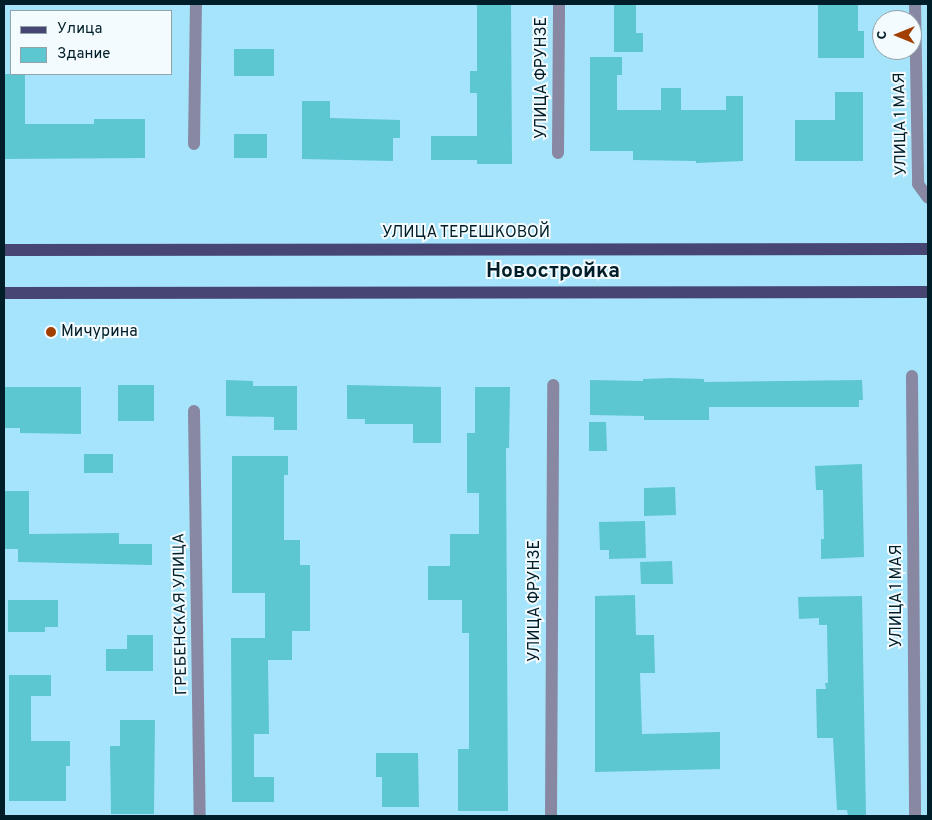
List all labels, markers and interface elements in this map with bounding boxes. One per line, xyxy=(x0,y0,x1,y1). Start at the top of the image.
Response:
legend xyxy=(10,10,172,75)
north arrow xyxy=(872,10,922,60)
street label: УЛИЦА ФРУНЗЕ xyxy=(532,17,552,139)
text: Улица xyxy=(57,20,102,39)
text: С xyxy=(874,31,891,39)
text: Здание xyxy=(57,45,110,64)
street label: УЛИЦА 1 МАЯ xyxy=(890,72,912,176)
street label: УЛИЦА ТЕРЕШКОВОЙ xyxy=(381,223,551,243)
district label: Новостройка xyxy=(486,259,620,285)
place label: Мичурина xyxy=(61,322,138,342)
marker: Мичурина xyxy=(45,326,57,338)
street label: ГРЕБЕНСКАЯ УЛИЦА xyxy=(170,533,192,695)
street label: УЛИЦА ФРУНЗЕ xyxy=(525,540,545,662)
street label: УЛИЦА 1 МАЯ xyxy=(887,544,907,648)

